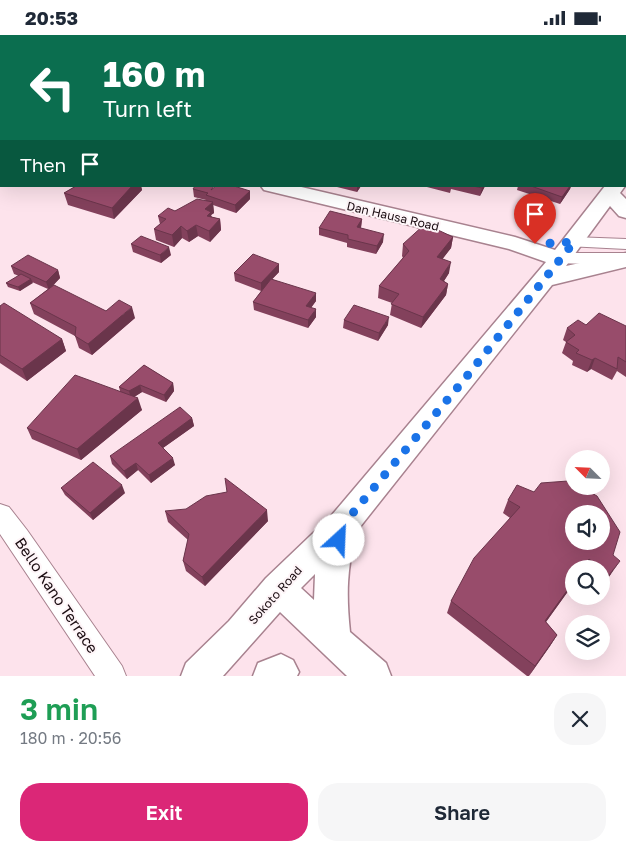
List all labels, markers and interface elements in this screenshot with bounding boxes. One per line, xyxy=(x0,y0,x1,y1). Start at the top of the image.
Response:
text: 20:53 xyxy=(25,6,78,29)
text: 160 m xyxy=(103,53,205,95)
icon: left xyxy=(20,55,85,120)
text: Turn left xyxy=(103,95,192,122)
icon: arrive xyxy=(76,150,104,178)
text: Then xyxy=(20,153,66,176)
pin xyxy=(514,193,556,244)
street label: Dan Hausa Road xyxy=(345,198,441,234)
icon: arrive xyxy=(521,200,549,228)
north arrow xyxy=(565,450,610,495)
map controls xyxy=(565,450,610,660)
button: sound xyxy=(565,505,610,550)
position arrow xyxy=(312,513,364,565)
street label: Bello Kano Terrace xyxy=(12,534,102,656)
button: search xyxy=(565,560,610,605)
street label: Sokoto Road xyxy=(245,563,305,627)
button: layers xyxy=(565,615,610,660)
text: 3 min xyxy=(20,691,98,727)
button: close xyxy=(554,693,606,745)
text: 180 m · 20:56 xyxy=(20,728,121,748)
button: Exit xyxy=(20,783,308,841)
button: Share xyxy=(318,783,606,841)

